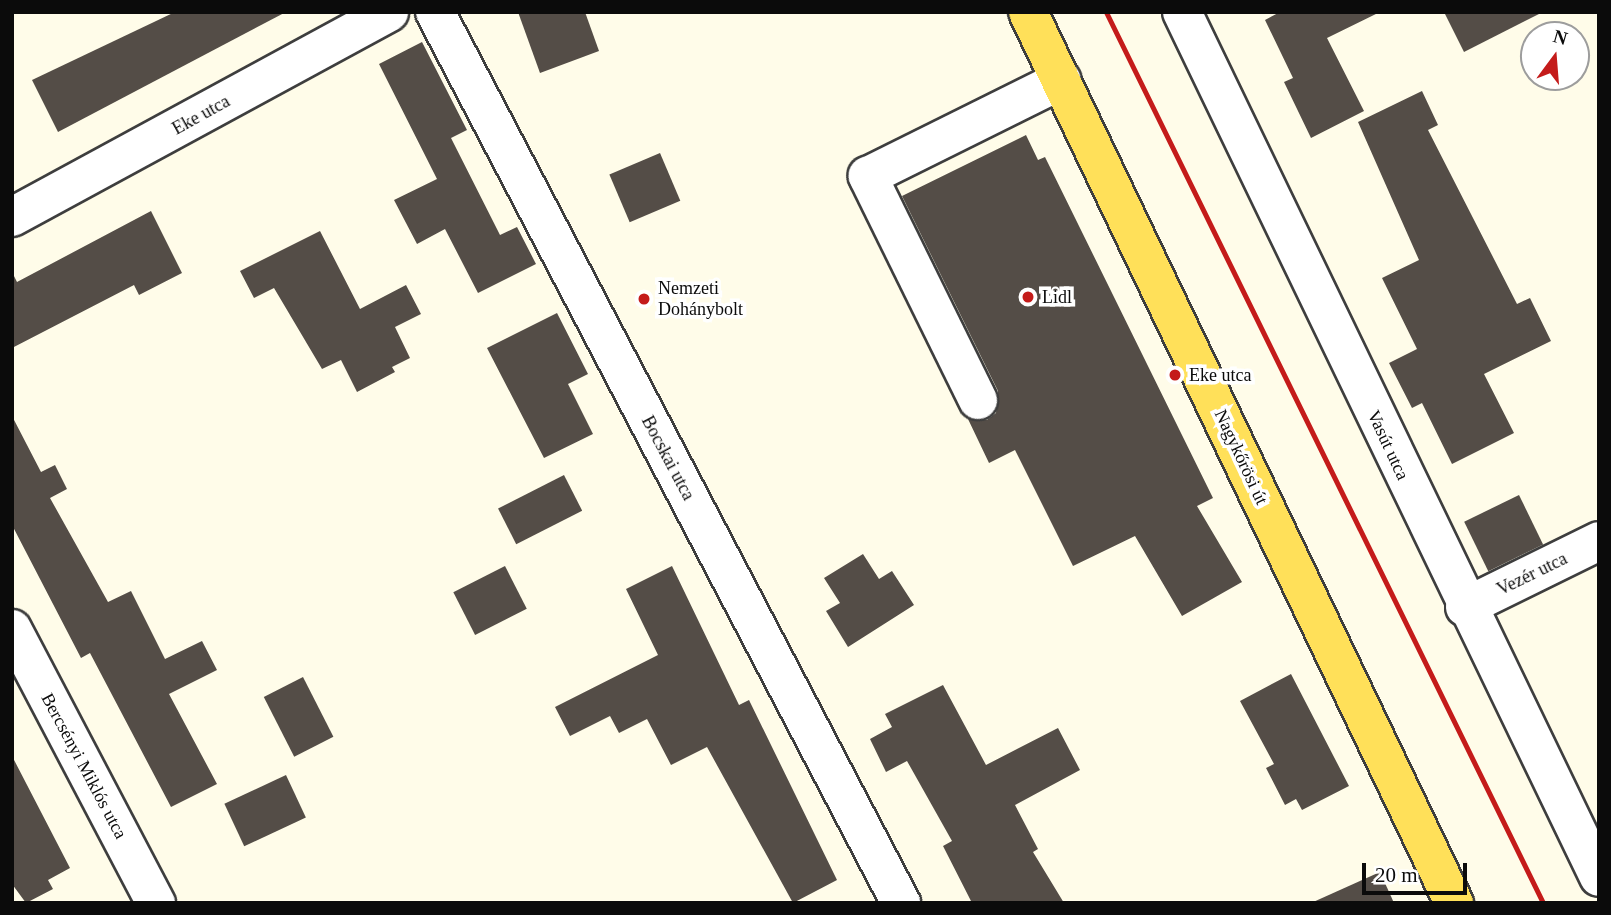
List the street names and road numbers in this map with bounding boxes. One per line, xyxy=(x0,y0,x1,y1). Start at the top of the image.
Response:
street label: Eke utca xyxy=(168,90,234,140)
street label: Nagykőrösi út xyxy=(1210,406,1272,508)
street label: Vasút utca xyxy=(1362,407,1414,483)
street label: Bocskai utca xyxy=(637,412,699,504)
street label: Vezér utca xyxy=(1493,548,1571,600)
street label: Bercsényi Miklós utca xyxy=(36,689,132,843)

